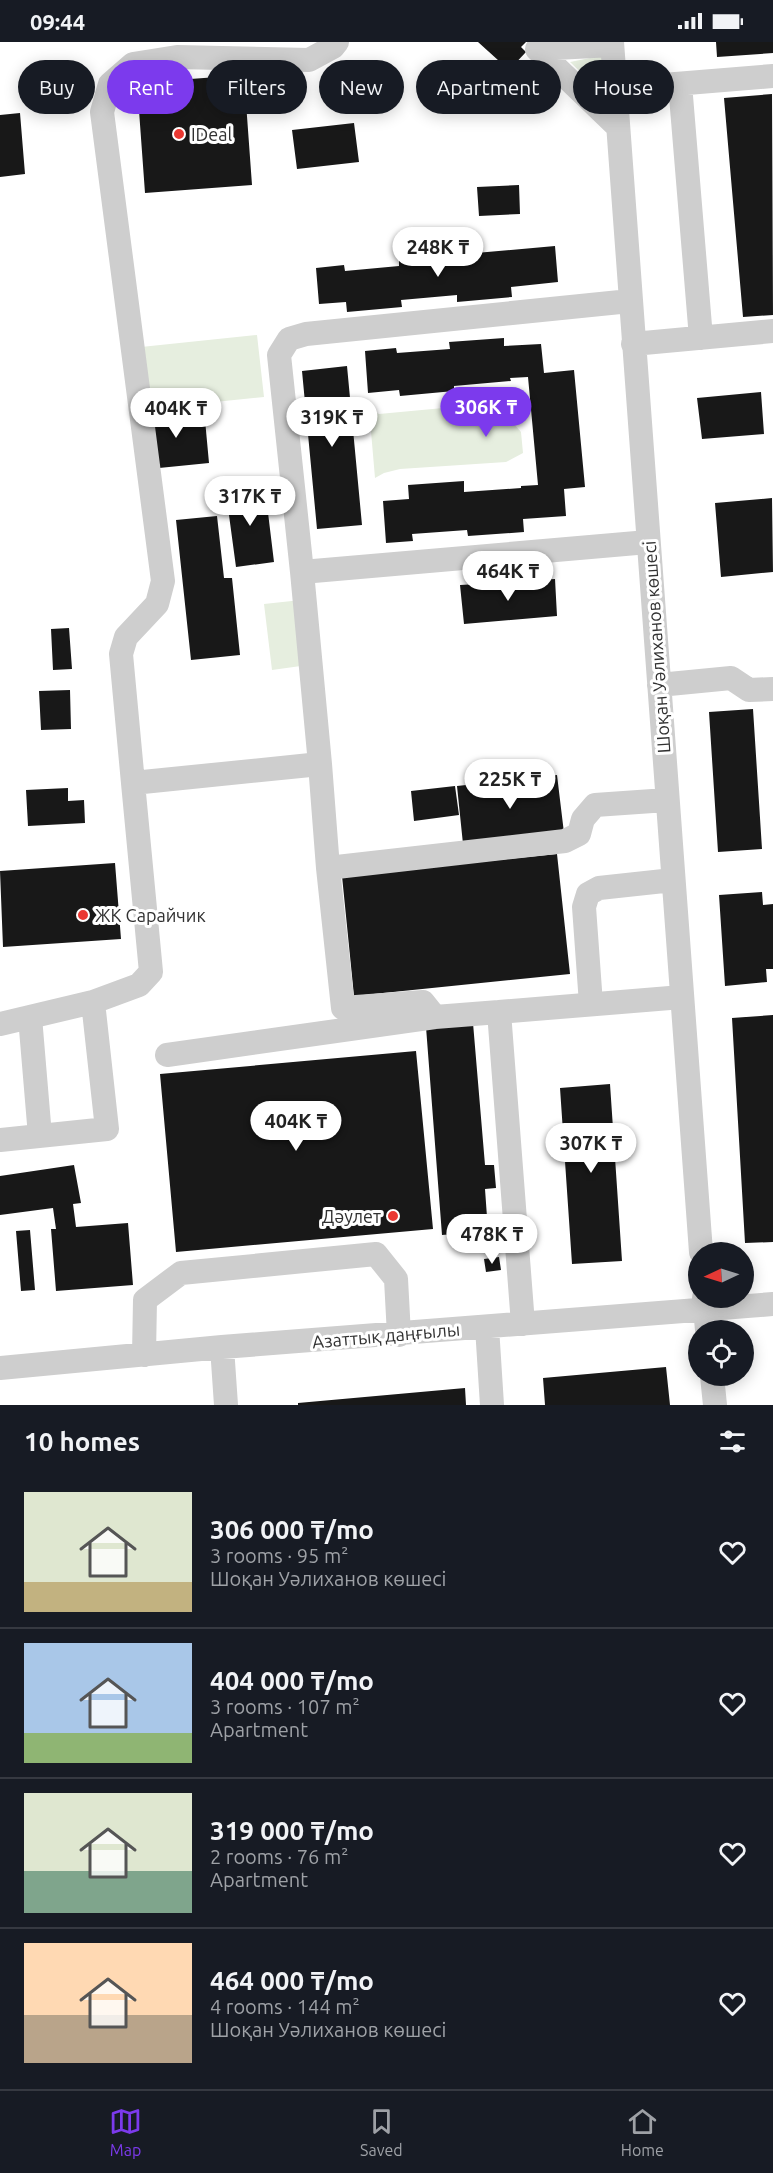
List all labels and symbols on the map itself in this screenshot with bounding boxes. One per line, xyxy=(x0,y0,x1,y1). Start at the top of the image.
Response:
place label: IDeal xyxy=(191,124,233,144)
marker: IDeal xyxy=(172,127,186,141)
pin: 248K ₸ xyxy=(389,227,487,278)
pin: 306K ₸ xyxy=(437,387,535,438)
pin: 404K ₸ xyxy=(127,388,225,439)
pin: 319K ₸ xyxy=(283,397,381,448)
pin: 317K ₸ xyxy=(201,476,299,527)
street label: Шоқан Уәлиханов көшесі xyxy=(639,540,673,754)
pin: 464K ₸ xyxy=(459,551,557,602)
pin: 225K ₸ xyxy=(461,759,559,810)
place label: ЖК Сарайчик xyxy=(95,905,206,925)
marker: ЖК Сарайчик xyxy=(76,908,90,922)
pin: 404K ₸ xyxy=(247,1101,345,1152)
pin: 307K ₸ xyxy=(542,1123,640,1174)
place label: Дәулет xyxy=(322,1206,381,1226)
marker: Дәулет xyxy=(386,1209,400,1223)
pin: 478K ₸ xyxy=(443,1214,541,1265)
north arrow xyxy=(688,1242,754,1308)
street label: Азаттық даңғылы xyxy=(311,1319,461,1351)

